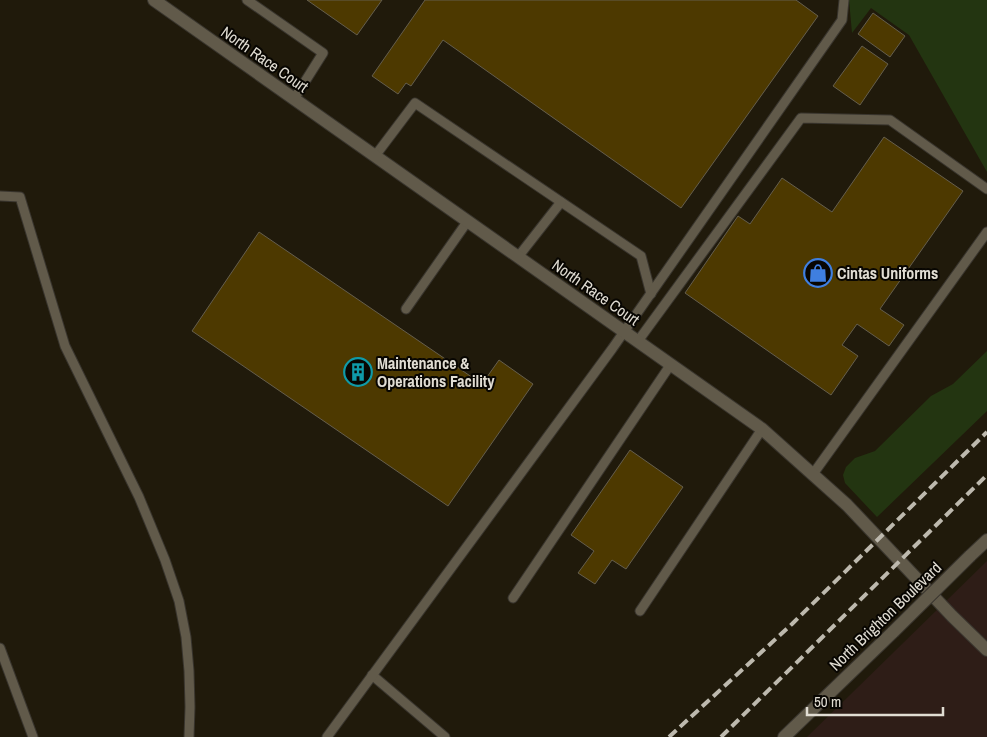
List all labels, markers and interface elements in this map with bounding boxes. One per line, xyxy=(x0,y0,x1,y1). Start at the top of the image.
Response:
street label: North Race Court xyxy=(217,21,313,97)
street label: North Race Court xyxy=(548,254,644,330)
shop icon: Cintas Uniforms xyxy=(803,258,833,288)
place label: Cintas Uniforms xyxy=(837,262,938,284)
place label: Maintenance & Operations Facility xyxy=(377,352,495,392)
building icon: Maintenance & Operations Facility xyxy=(343,357,373,387)
street label: North Brighton Boulevard xyxy=(824,557,946,675)
scale bar xyxy=(807,684,943,716)
text: 50 m xyxy=(814,691,841,712)

